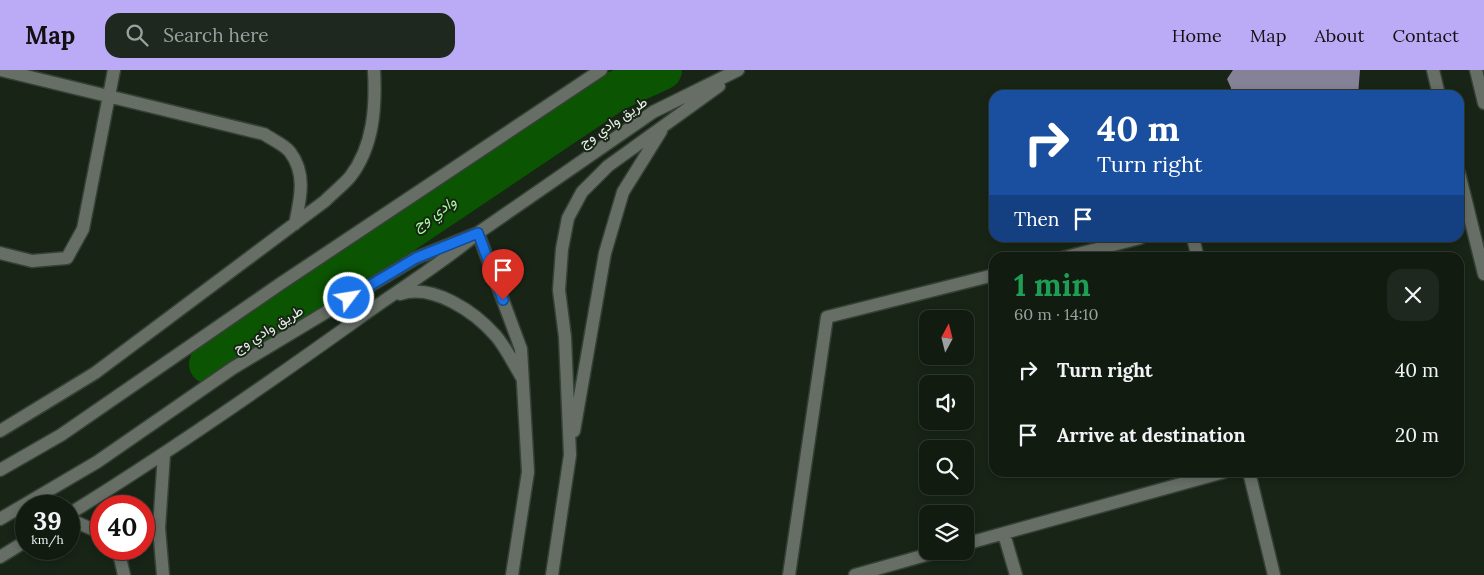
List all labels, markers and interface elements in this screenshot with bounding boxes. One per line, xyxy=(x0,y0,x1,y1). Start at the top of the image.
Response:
search box xyxy=(105,13,455,58)
text: Map xyxy=(25,20,75,51)
icon: search xyxy=(123,21,151,49)
text: Search here xyxy=(163,23,269,47)
text: Home xyxy=(1172,24,1222,47)
text: Map xyxy=(1250,24,1286,47)
text: About xyxy=(1314,24,1364,47)
text: Contact xyxy=(1392,24,1459,47)
street label: طريق وادي وج xyxy=(575,93,652,154)
text: 40 m xyxy=(1097,106,1180,151)
icon: right xyxy=(1014,110,1079,175)
text: Turn right xyxy=(1097,150,1202,178)
water label: وادي وج xyxy=(409,191,461,237)
icon: arrive xyxy=(1069,205,1097,233)
text: Then xyxy=(1014,207,1059,231)
pin xyxy=(482,249,524,300)
icon: arrive xyxy=(489,256,517,284)
text: 1 min xyxy=(1014,266,1091,304)
button: close xyxy=(1387,269,1439,321)
position arrow xyxy=(322,271,374,323)
street label: طريق وادي وج xyxy=(230,301,308,360)
text: 60 m · 14:10 xyxy=(1014,304,1098,324)
north arrow xyxy=(919,310,974,365)
map controls xyxy=(919,310,974,560)
icon: right xyxy=(1014,356,1042,384)
text: Turn right xyxy=(1057,358,1153,382)
text: 40 m xyxy=(1395,358,1439,382)
button: sound xyxy=(919,375,974,430)
icon: arrive xyxy=(1014,421,1042,449)
text: Arrive at destination xyxy=(1057,423,1246,447)
text: 20 m xyxy=(1395,423,1439,447)
button: search xyxy=(919,440,974,495)
speed limit sign: 40 xyxy=(90,495,155,560)
text: 39 xyxy=(33,505,62,537)
button: layers xyxy=(919,505,974,560)
text: km/h xyxy=(31,532,64,547)

